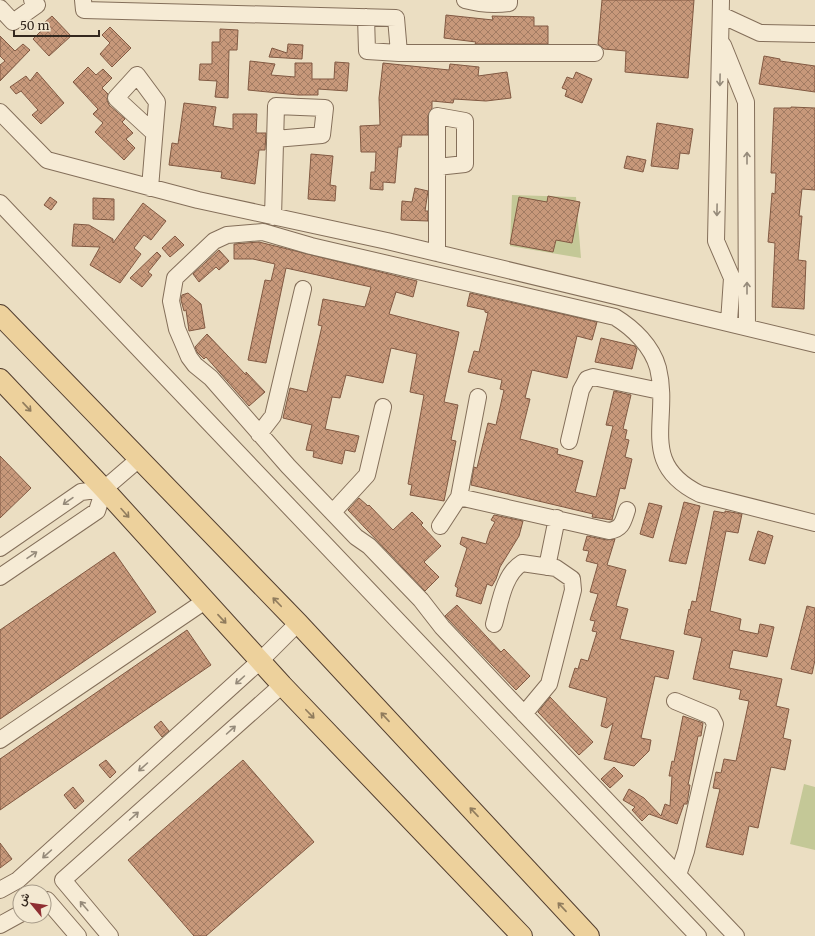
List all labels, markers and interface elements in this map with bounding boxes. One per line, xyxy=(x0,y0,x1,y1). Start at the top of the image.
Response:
scale bar xyxy=(14,12,99,38)
text: 50 m xyxy=(20,18,49,33)
one-way arrow xyxy=(716,73,724,86)
one-way arrow xyxy=(743,152,751,165)
one-way arrow xyxy=(713,203,721,216)
one-way arrow xyxy=(743,282,751,295)
one-way arrow xyxy=(22,402,32,412)
one-way arrow xyxy=(63,497,74,505)
one-way arrow xyxy=(120,507,129,517)
one-way arrow xyxy=(26,551,37,559)
one-way arrow xyxy=(272,597,282,607)
one-way arrow xyxy=(217,614,227,624)
one-way arrow xyxy=(234,675,245,684)
one-way arrow xyxy=(305,709,315,719)
one-way arrow xyxy=(380,712,390,722)
one-way arrow xyxy=(226,725,237,734)
one-way arrow xyxy=(138,762,148,771)
one-way arrow xyxy=(469,807,479,817)
one-way arrow xyxy=(129,812,140,821)
one-way arrow xyxy=(42,849,52,858)
north arrow xyxy=(12,884,52,924)
text: ش xyxy=(14,890,33,908)
one-way arrow xyxy=(80,901,89,912)
one-way arrow xyxy=(558,902,567,913)

